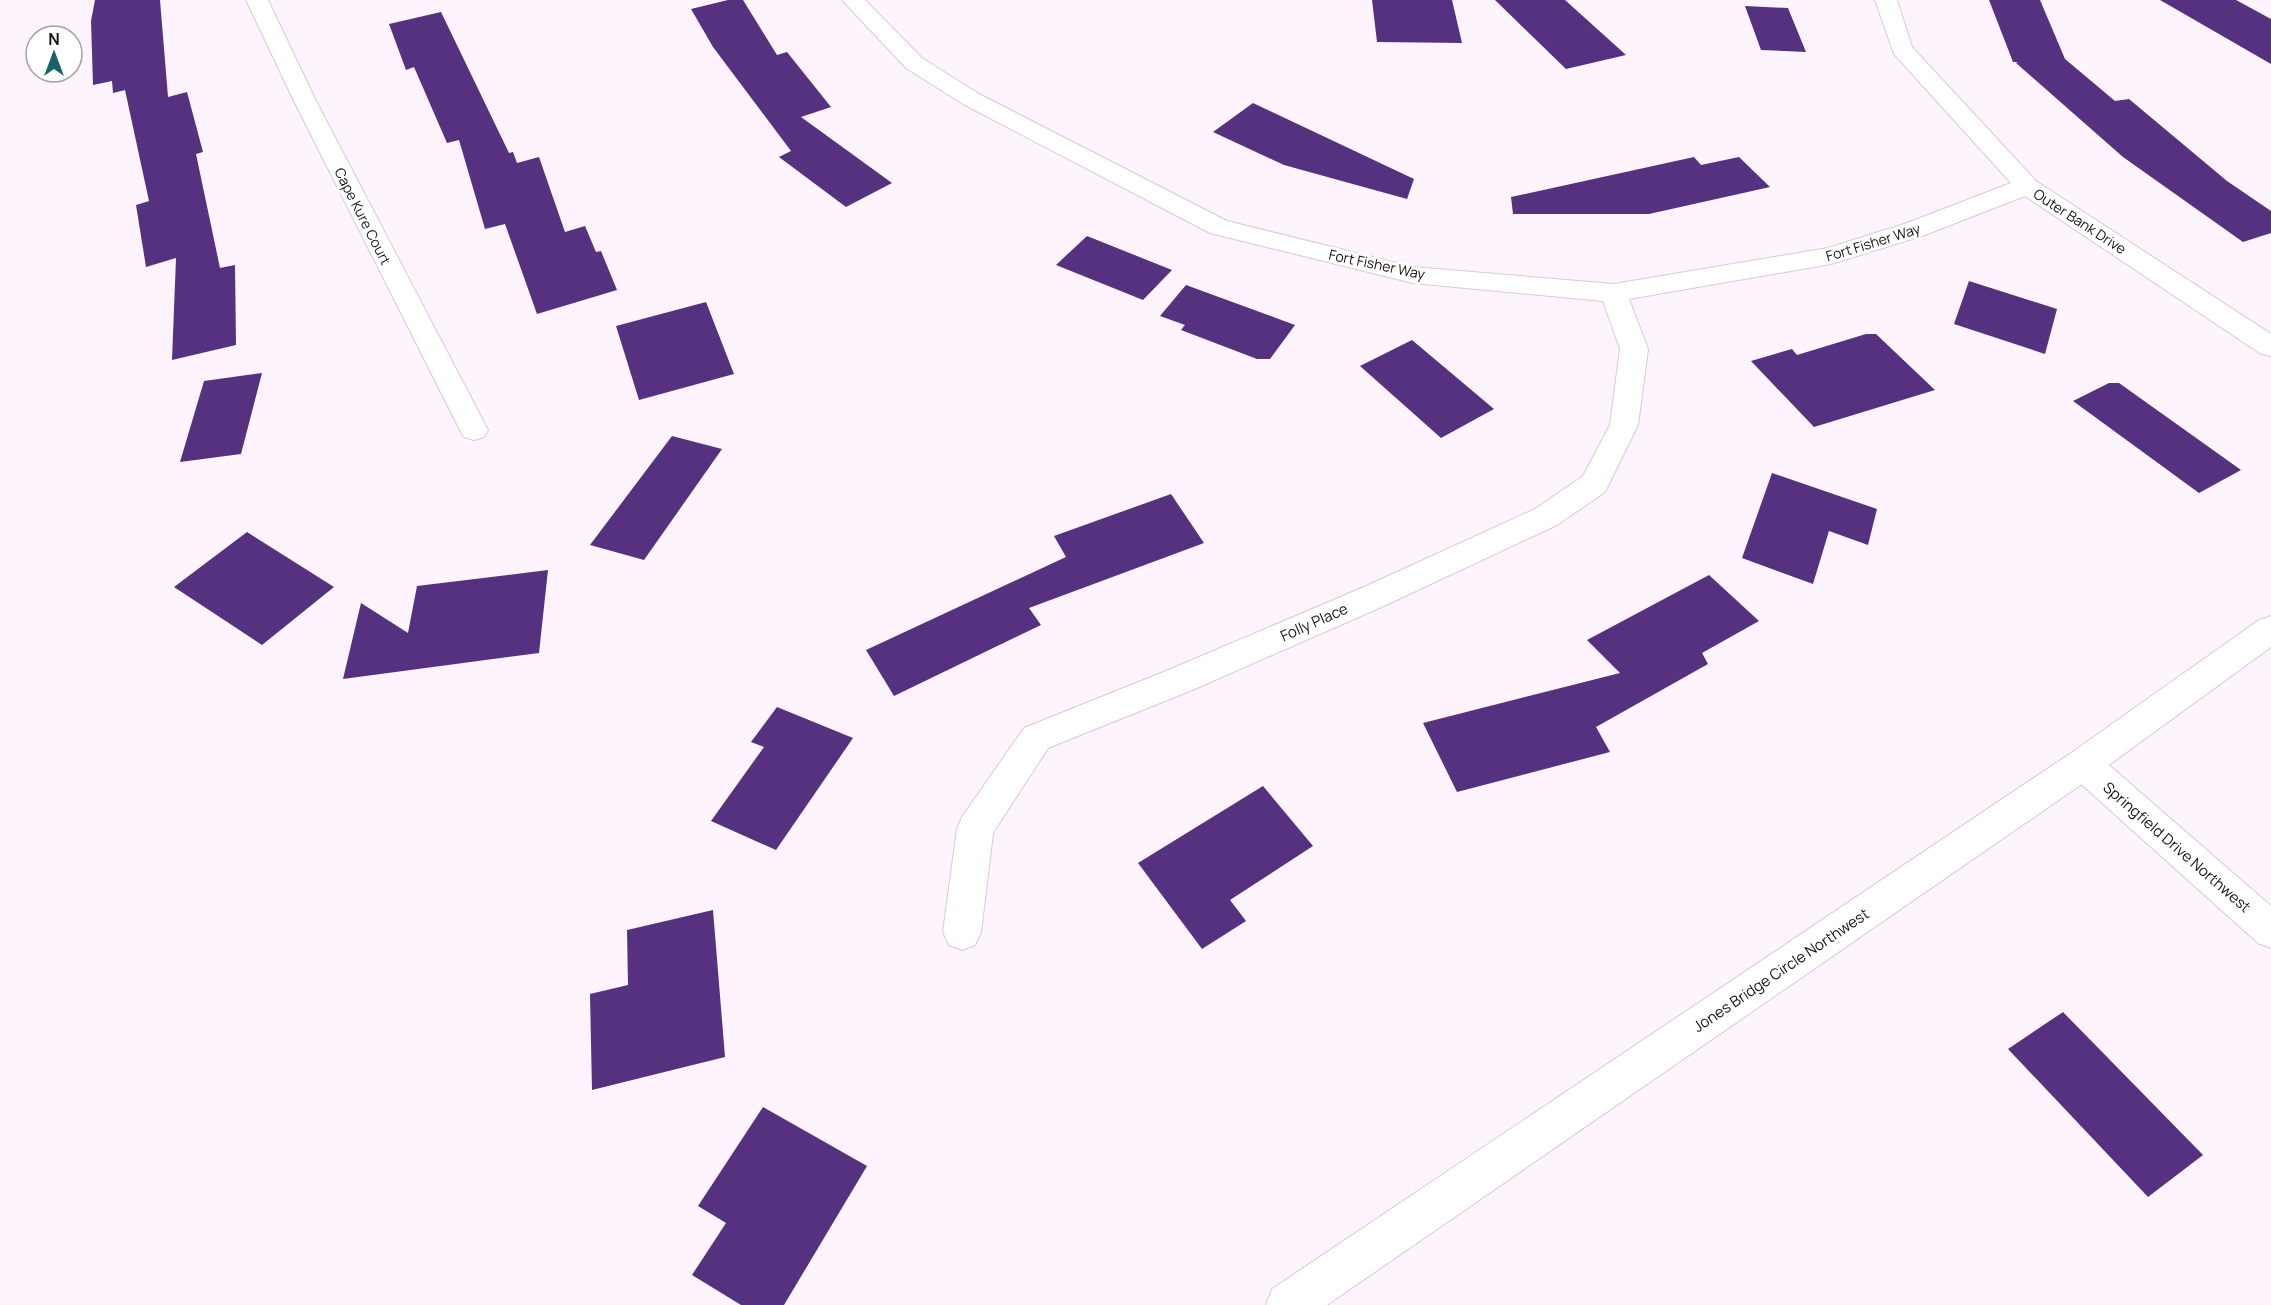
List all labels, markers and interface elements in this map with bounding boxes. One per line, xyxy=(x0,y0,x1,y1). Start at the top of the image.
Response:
north arrow xyxy=(24,24,84,84)
text: N xyxy=(48,28,60,50)
street label: Cape Kure Court xyxy=(330,164,396,268)
street label: Outer Bank Drive xyxy=(2030,184,2130,258)
street label: Fort Fisher Way xyxy=(1823,218,1923,265)
street label: Fort Fisher Way xyxy=(1327,245,1427,284)
street label: Folly Place xyxy=(1277,598,1351,646)
street label: Springfield Drive Northwest xyxy=(2099,777,2255,917)
street label: Jones Bridge Circle Northwest xyxy=(1689,903,1873,1037)

